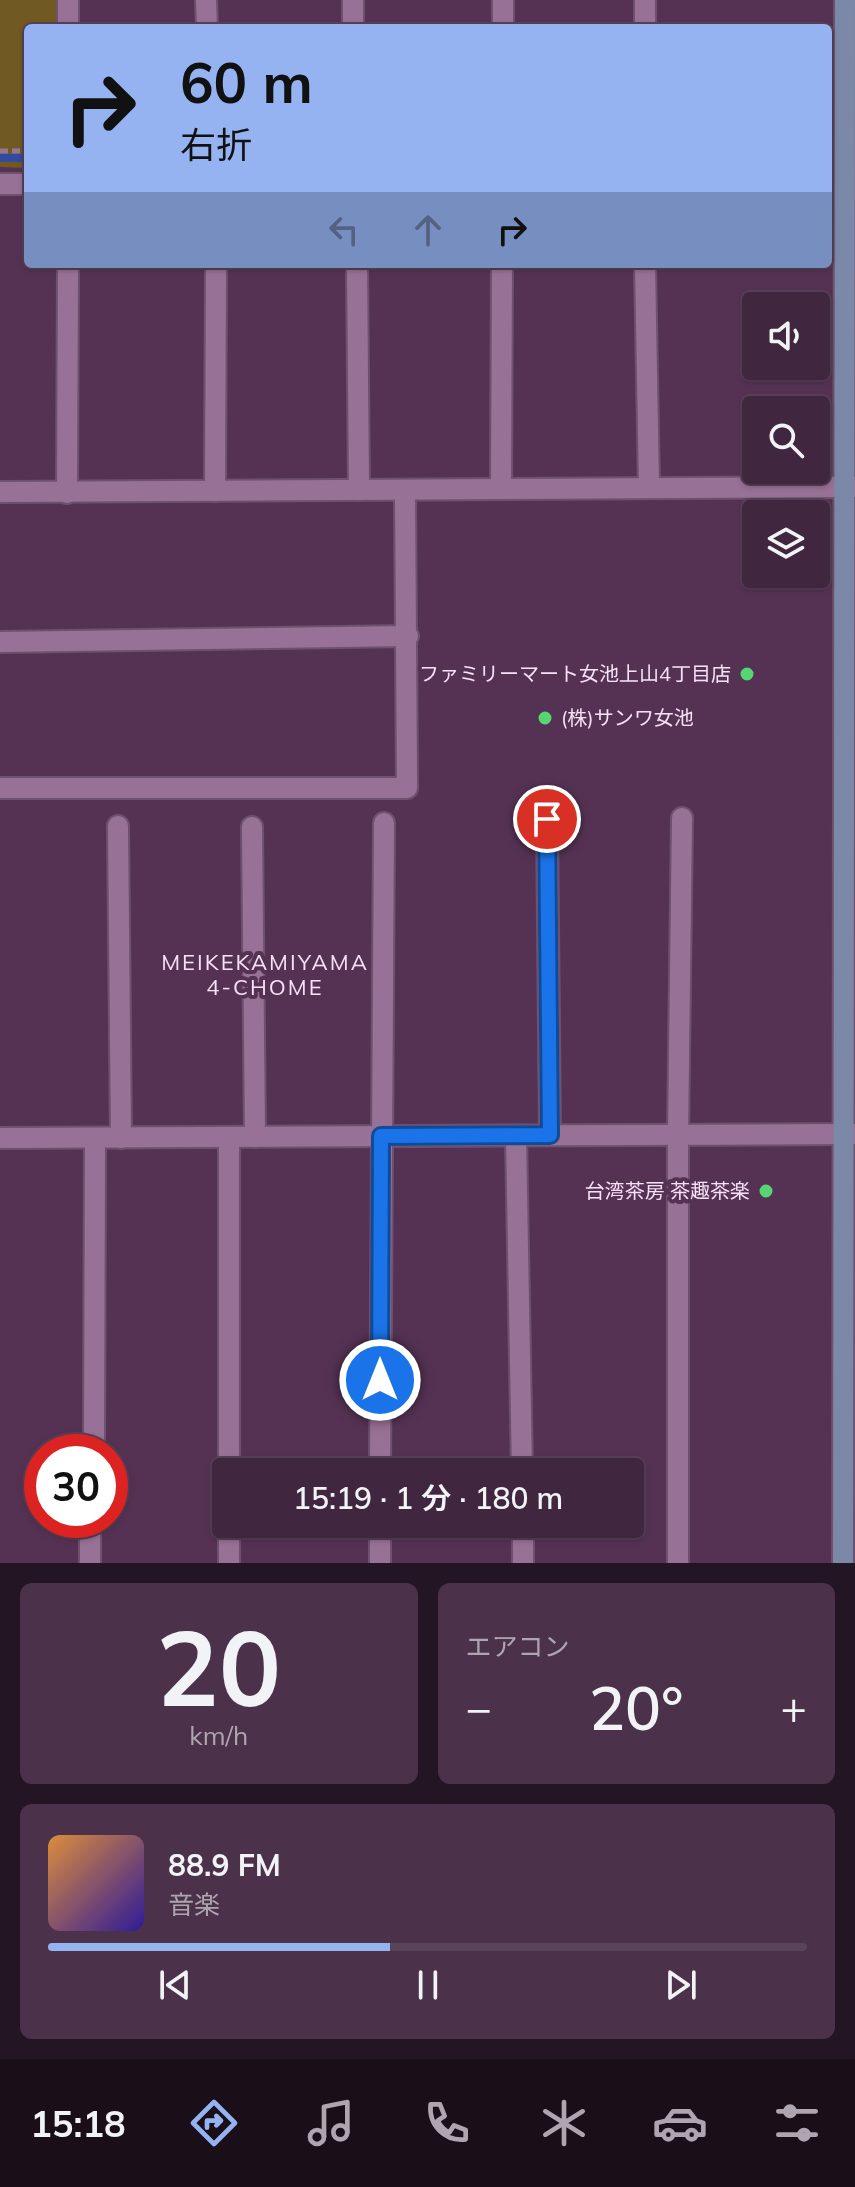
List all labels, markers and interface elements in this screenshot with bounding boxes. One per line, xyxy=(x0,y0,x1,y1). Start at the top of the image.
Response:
text: 60 m xyxy=(180,47,313,117)
icon: right xyxy=(48,56,152,160)
text: 右折 xyxy=(180,122,252,167)
icon: left xyxy=(322,208,366,252)
icon: ahead xyxy=(406,208,450,252)
icon: right xyxy=(490,208,534,252)
map controls xyxy=(742,292,830,588)
button: sound xyxy=(742,292,830,380)
button: search xyxy=(742,396,830,484)
button: layers xyxy=(742,500,830,588)
place label: ファミリーマート女池上山4丁目店 xyxy=(419,661,731,686)
marker: ファミリーマート女池上山4丁目店 xyxy=(738,665,756,683)
place label: (株)サンワ女池 xyxy=(561,705,694,730)
marker: (株)サンワ女池 xyxy=(536,709,554,727)
pin xyxy=(513,785,581,853)
icon: arrive xyxy=(525,797,569,841)
district label: MEIKEKAMIYAMA 4-CHOME xyxy=(161,948,369,1001)
place label: 台湾茶房 茶趣茶楽 xyxy=(585,1178,750,1203)
marker: 台湾茶房 茶趣茶楽 xyxy=(757,1182,775,1200)
position arrow xyxy=(338,1338,422,1422)
speed limit sign: 30 xyxy=(24,1434,128,1538)
text: 15:19 · 1 分 · 180 m xyxy=(293,1479,563,1517)
text: 20 xyxy=(156,1601,281,1732)
text: エアコン xyxy=(466,1630,570,1663)
text: 20° xyxy=(589,1670,684,1745)
text: − xyxy=(466,1680,492,1735)
text: + xyxy=(781,1680,807,1735)
text: km/h xyxy=(189,1719,248,1752)
text: 88.9 FM xyxy=(168,1846,281,1884)
text: 音楽 xyxy=(168,1888,220,1921)
icon: previous xyxy=(153,1963,197,2007)
icon: pause xyxy=(406,1963,450,2007)
icon: next xyxy=(659,1963,703,2007)
icon: directions xyxy=(186,2095,242,2151)
icon: music xyxy=(303,2095,359,2151)
icon: phone xyxy=(419,2095,475,2151)
icon: climate xyxy=(536,2095,592,2151)
icon: car xyxy=(652,2095,708,2151)
icon: filters xyxy=(769,2095,825,2151)
text: 15:18 xyxy=(30,2101,126,2146)

